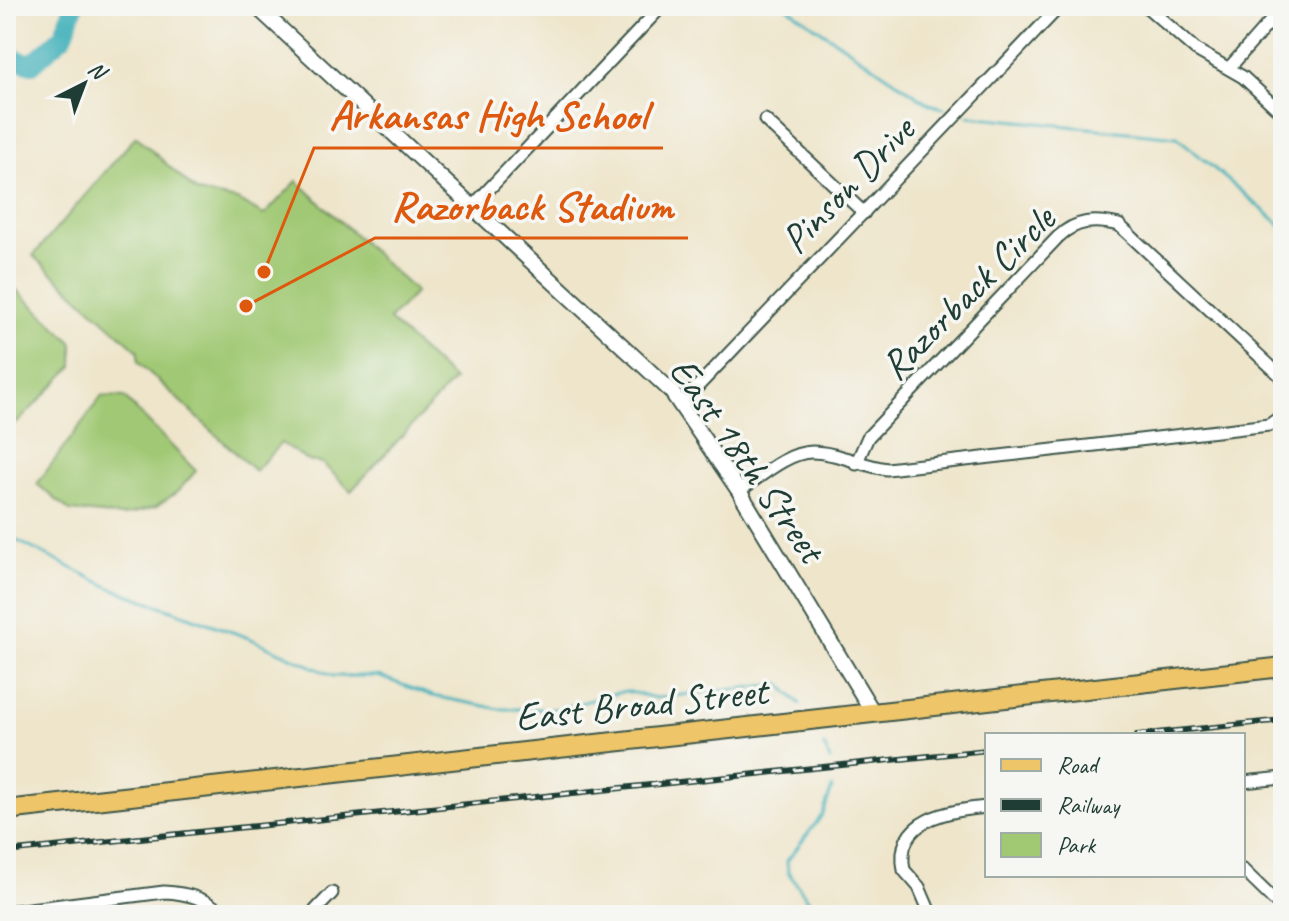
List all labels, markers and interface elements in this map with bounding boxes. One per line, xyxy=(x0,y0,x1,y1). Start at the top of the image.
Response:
north arrow xyxy=(44,44,124,124)
text: N xyxy=(82,55,114,87)
callout: Arkansas High School xyxy=(314,82,663,148)
text: Arkansas High School xyxy=(329,89,655,142)
street label: Pinson Drive xyxy=(770,103,927,264)
callout: Razorback Stadium xyxy=(375,172,688,238)
text: Razorback Stadium xyxy=(391,180,675,233)
street label: Razorback Circle xyxy=(870,193,1068,391)
street label: East 18th Street xyxy=(658,348,838,575)
street label: East Broad Street xyxy=(513,666,773,742)
legend xyxy=(985,733,1245,877)
text: Road xyxy=(1057,750,1101,780)
text: Railway xyxy=(1057,790,1121,820)
text: Park xyxy=(1057,830,1097,860)

